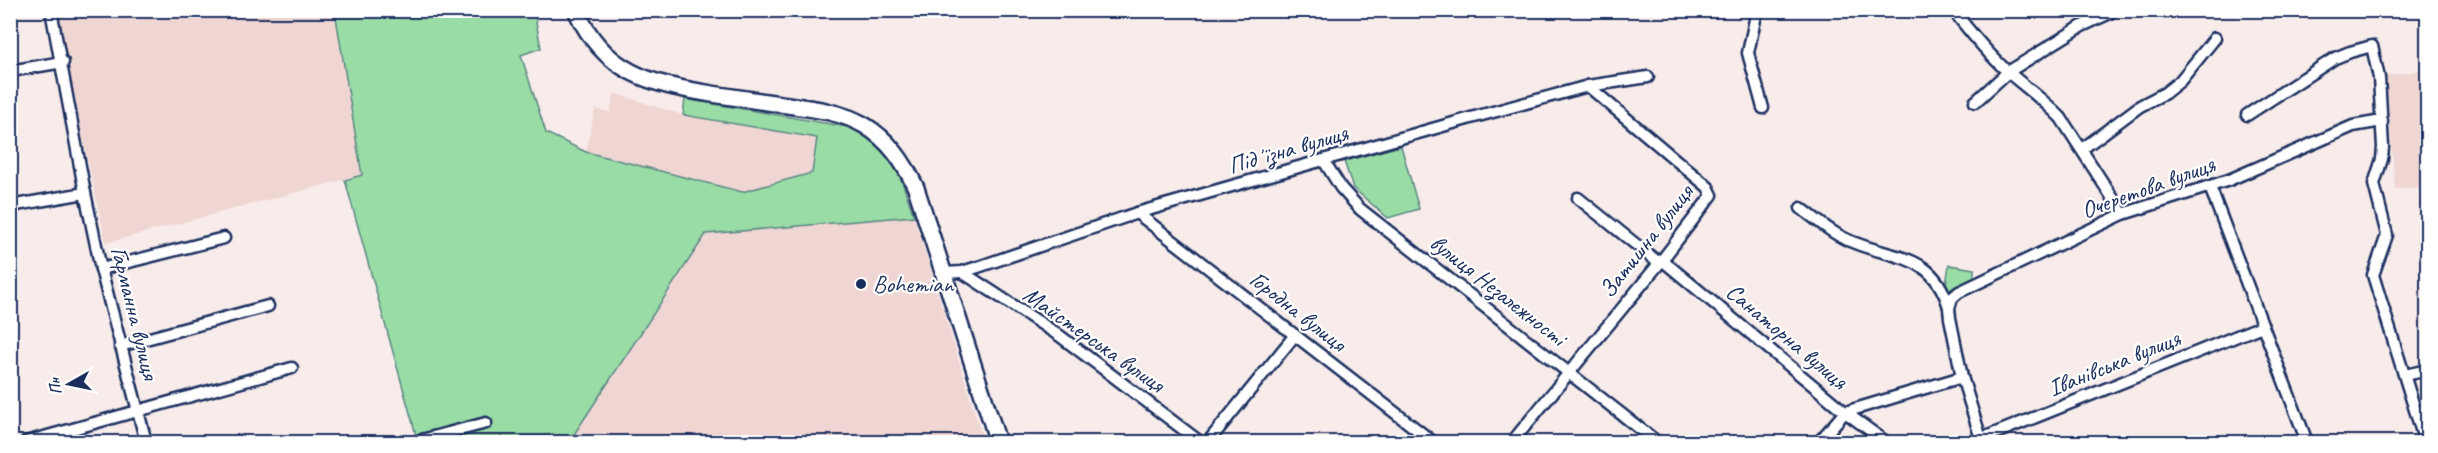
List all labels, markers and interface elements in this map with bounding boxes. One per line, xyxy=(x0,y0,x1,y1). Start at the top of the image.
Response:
street label: Підʼїзна вулиця xyxy=(1225,117,1353,181)
street label: Очеретова вулиця xyxy=(2077,149,2220,225)
street label: Затишна вулиця xyxy=(1592,177,1701,304)
street label: вулиця Незалежності xyxy=(1423,228,1574,355)
street label: Гарманна вулиця xyxy=(104,243,166,384)
street label: Городна вулиця xyxy=(1244,264,1354,359)
place label: Bohemian xyxy=(873,269,955,299)
street label: Санаторна вулиця xyxy=(1720,276,1855,397)
marker: Bohemian xyxy=(854,277,868,291)
street label: Майстерська вулиця xyxy=(1018,279,1172,400)
street label: Іванівська вулиця xyxy=(2044,322,2186,403)
north arrow xyxy=(39,354,99,414)
text: Пн xyxy=(44,375,66,396)

